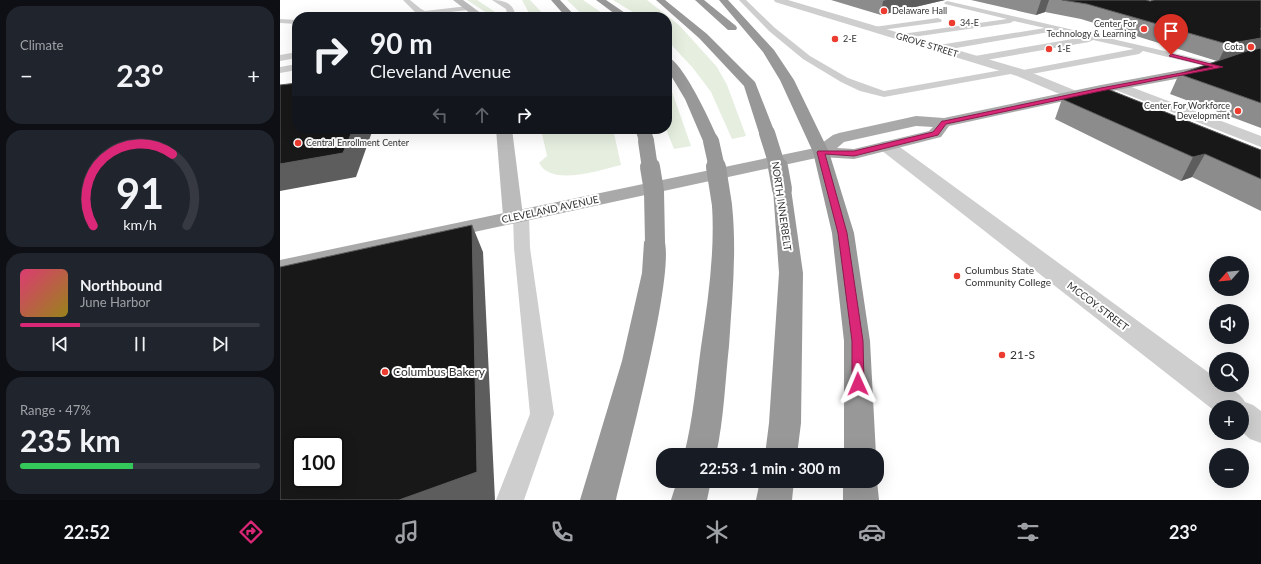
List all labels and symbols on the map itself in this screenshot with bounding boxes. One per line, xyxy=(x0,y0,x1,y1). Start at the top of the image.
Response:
place label: Delaware Hall xyxy=(892,5,947,16)
marker: Delaware Hall xyxy=(879,6,889,16)
pin xyxy=(1154,14,1188,55)
place label: 34-E xyxy=(960,17,979,28)
marker: 34-E xyxy=(947,18,957,28)
place label: Center For Technology & Learning xyxy=(1047,18,1137,39)
marker: Center For Technology & Learning xyxy=(1139,24,1149,34)
street label: GROVE STREET xyxy=(895,30,960,59)
place label: 2-E xyxy=(843,33,857,44)
marker: 2-E xyxy=(830,34,840,44)
place label: Cota xyxy=(1224,41,1243,52)
marker: Cota xyxy=(1246,42,1256,52)
place label: 1-E xyxy=(1057,43,1071,54)
marker: 1-E xyxy=(1044,44,1054,54)
place label: Center For Workforce Development xyxy=(1144,100,1231,121)
marker: Center For Workforce Development xyxy=(1233,106,1243,116)
place label: Central Enrollment Center xyxy=(306,137,410,148)
marker: Central Enrollment Center xyxy=(293,138,303,148)
street label: NORTH INNERBELT xyxy=(770,160,794,252)
street label: CLEVELAND AVENUE xyxy=(500,193,600,225)
north arrow xyxy=(1209,256,1249,296)
place label: Columbus State Community College xyxy=(965,264,1051,288)
marker: Columbus State Community College xyxy=(952,271,962,281)
street label: MCCOY STREET xyxy=(1065,279,1131,333)
place label: 21-S xyxy=(1010,347,1035,362)
marker: 21-S xyxy=(997,350,1007,360)
position arrow xyxy=(837,363,879,405)
place label: Columbus Bakery xyxy=(393,364,486,379)
marker: Columbus Bakery xyxy=(380,367,390,377)
speed limit sign: 100 xyxy=(292,436,344,488)

